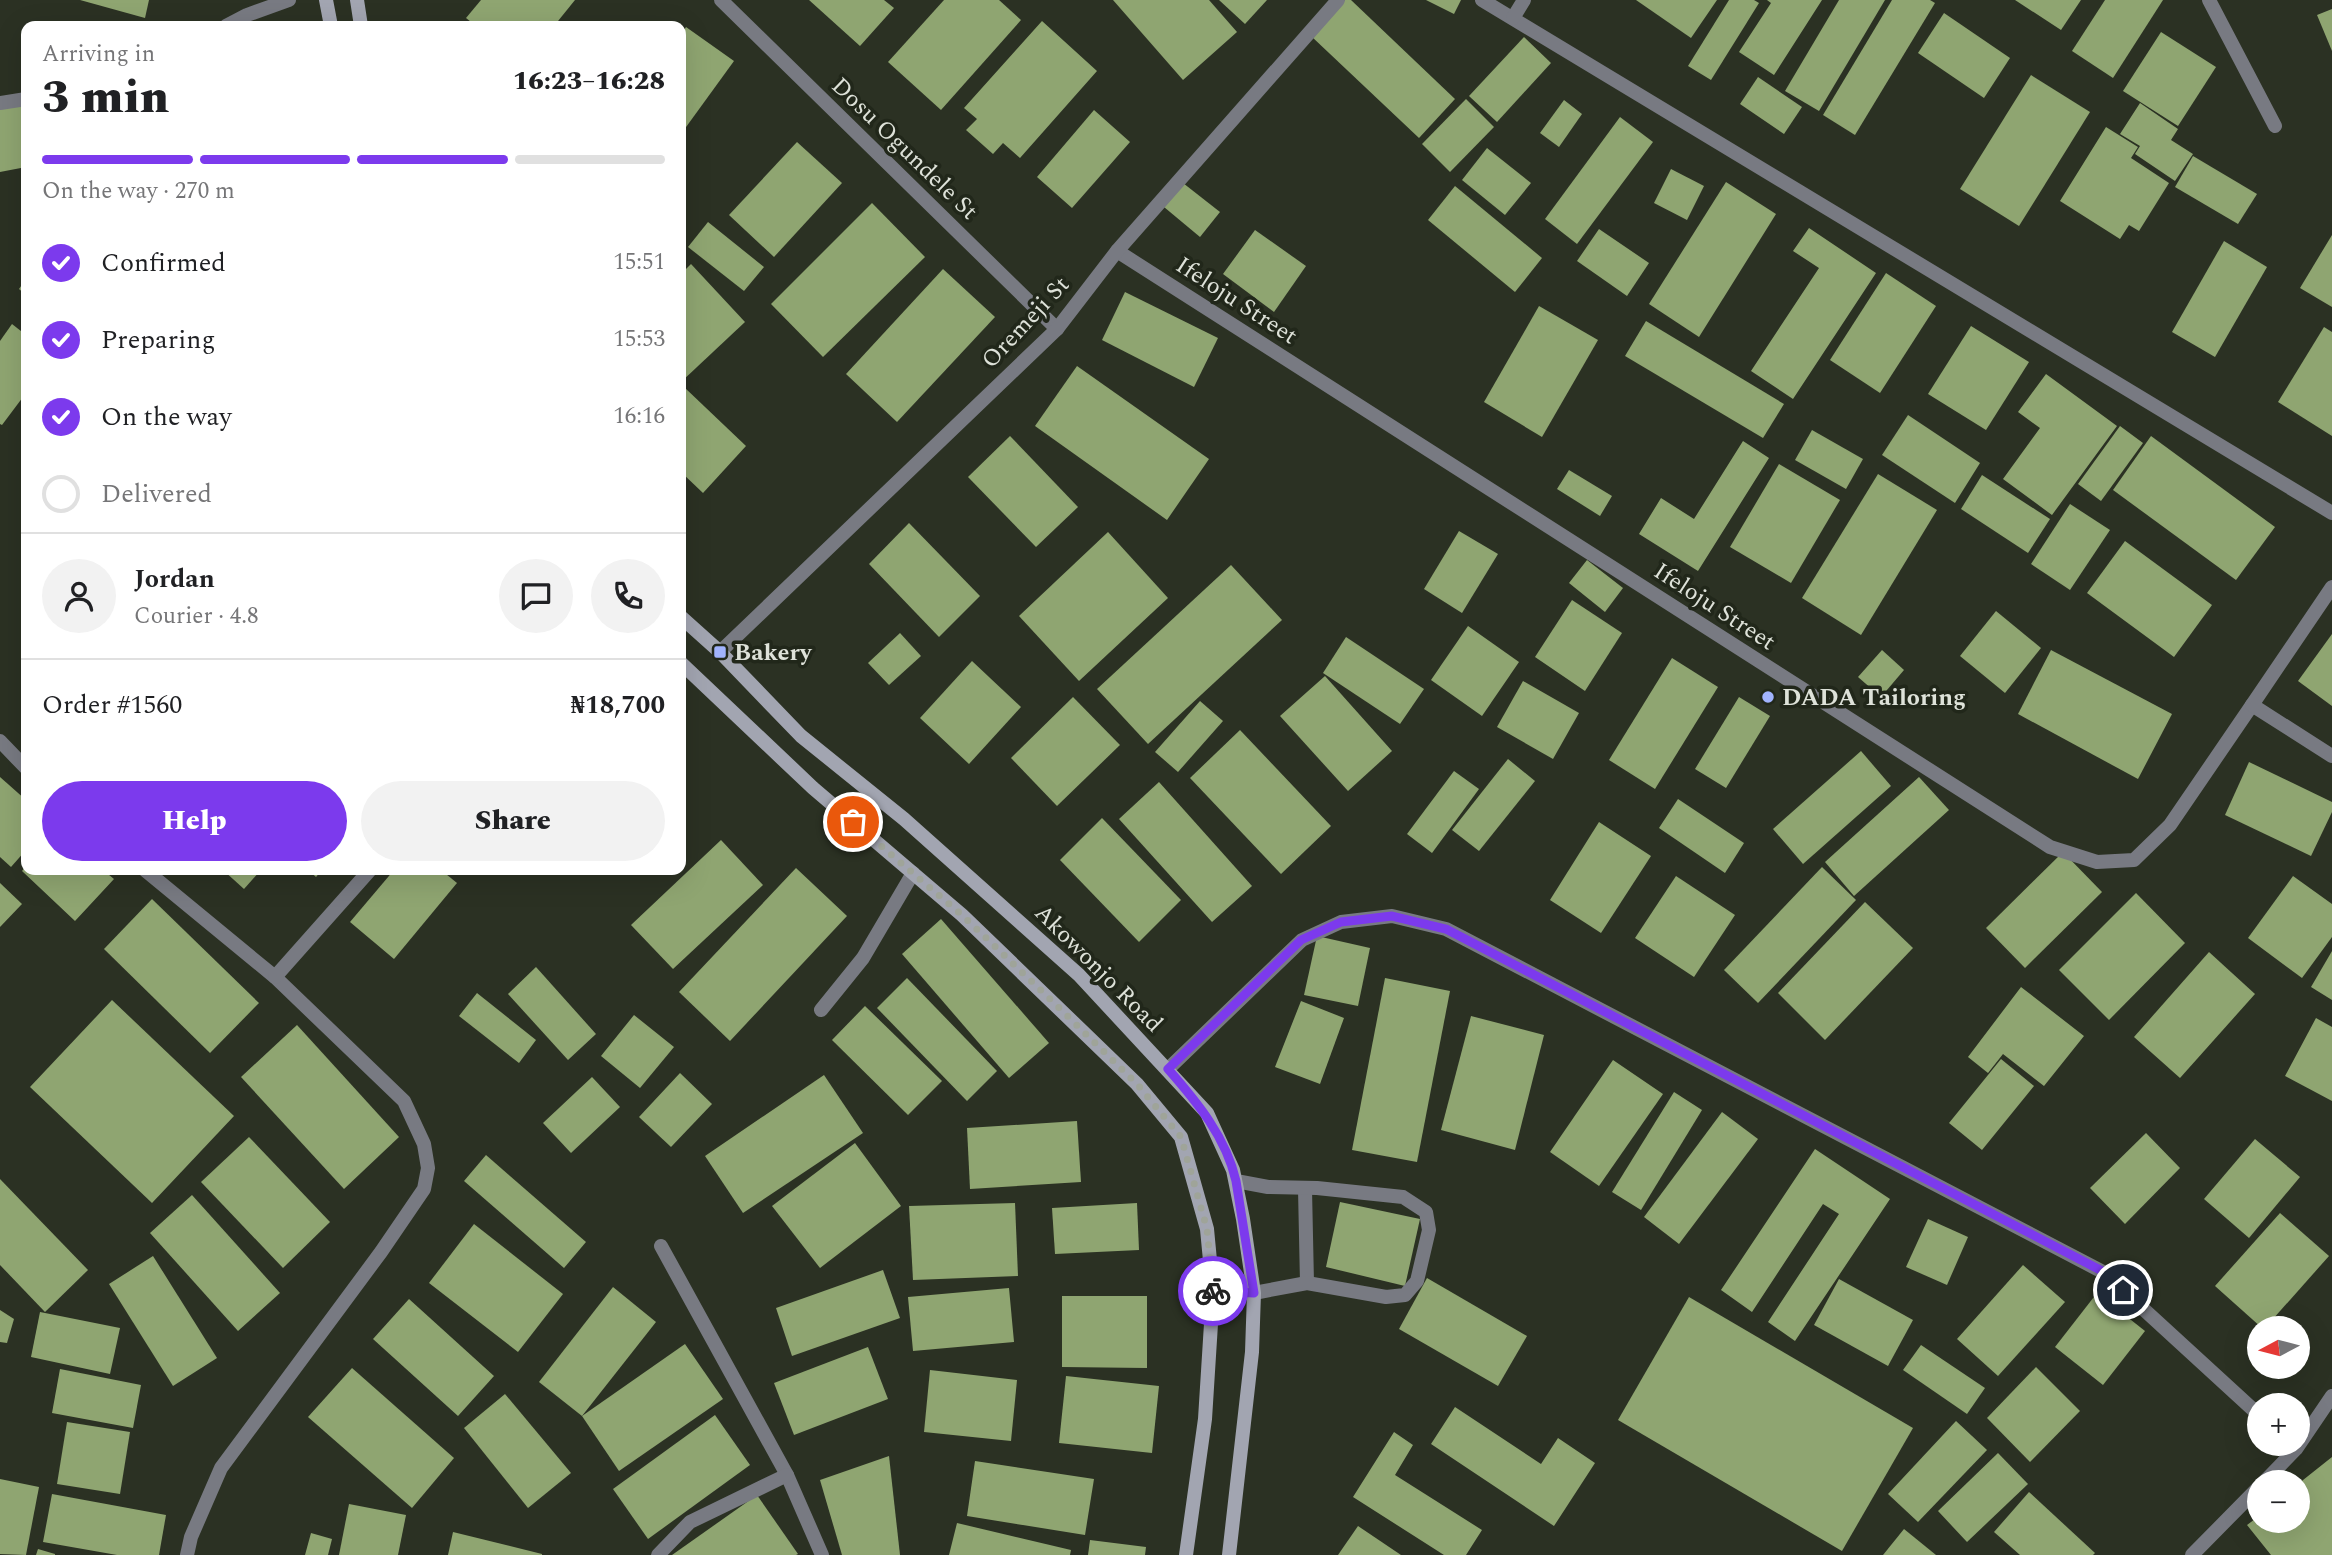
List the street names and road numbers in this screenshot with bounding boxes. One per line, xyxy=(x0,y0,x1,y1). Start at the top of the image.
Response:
street label: Dosu Ogundele St xyxy=(823,69,986,229)
street label: Ifeloju Street xyxy=(1168,248,1305,354)
street label: Oremeji St xyxy=(973,268,1078,377)
street label: Ifeloju Street xyxy=(1646,554,1783,660)
street label: Akowonjo Road xyxy=(1026,896,1171,1041)

